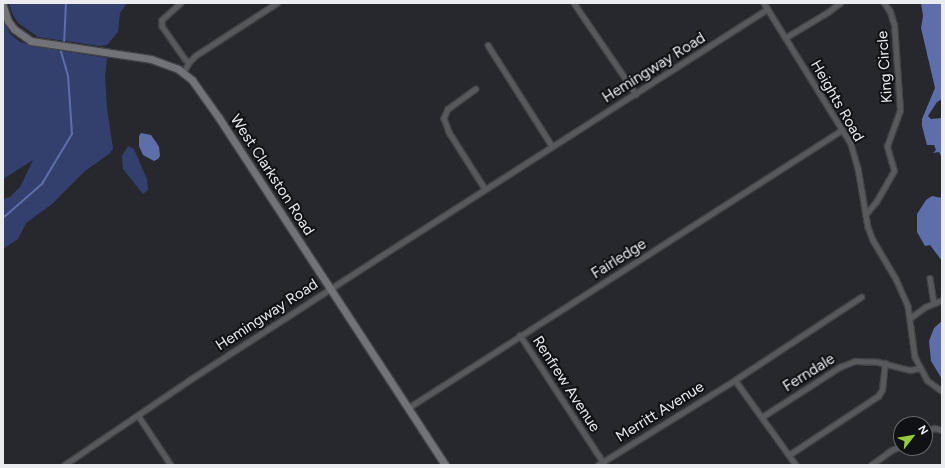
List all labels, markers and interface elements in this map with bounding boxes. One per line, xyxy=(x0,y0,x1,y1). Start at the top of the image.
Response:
street label: Hemingway Road xyxy=(599,29,709,107)
street label: King Circle xyxy=(873,30,897,104)
street label: Heights Road xyxy=(806,57,868,145)
street label: West Clarkston Road xyxy=(226,111,318,239)
street label: Fairledge xyxy=(588,235,650,283)
street label: Hemingway Road xyxy=(213,275,321,355)
street label: Renfrew Avenue xyxy=(528,333,604,435)
street label: Ferndale xyxy=(780,350,838,396)
street label: Merritt Avenue xyxy=(613,378,707,446)
north arrow xyxy=(893,416,933,456)
text: N xyxy=(915,423,931,437)

